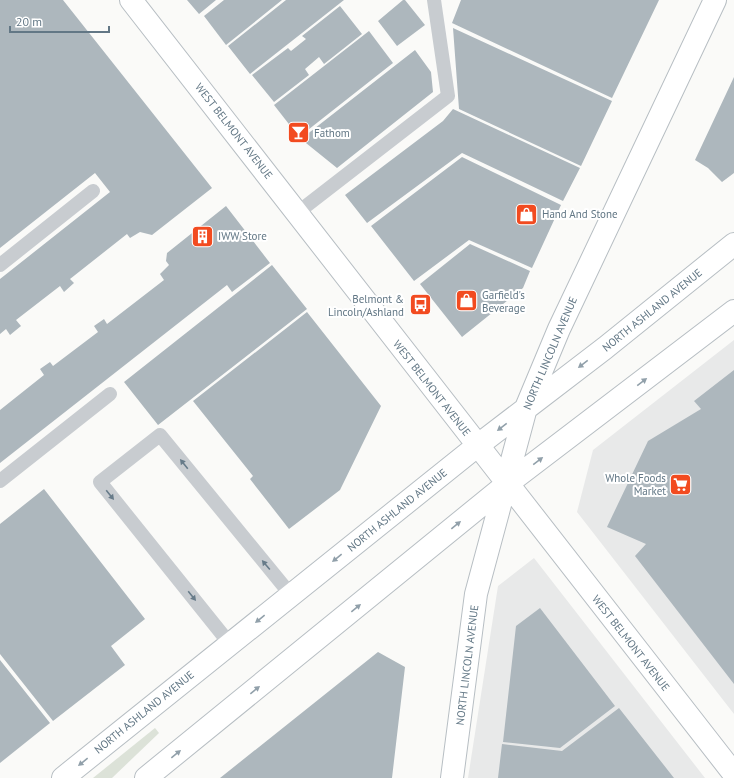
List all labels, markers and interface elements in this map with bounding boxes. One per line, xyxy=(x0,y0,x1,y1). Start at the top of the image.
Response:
scale bar xyxy=(10,8,109,34)
text: 20 m xyxy=(16,14,42,29)
street label: WEST BELMONT AVENUE xyxy=(192,80,276,182)
bar icon: Fathom xyxy=(286,120,312,146)
place label: Fathom xyxy=(314,126,350,140)
shop icon: Hand And Stone xyxy=(513,201,539,227)
place label: Hand And Stone xyxy=(542,207,618,221)
building icon: IWW Store xyxy=(189,223,215,249)
place label: IWW Store xyxy=(218,229,267,243)
street label: NORTH ASHLAND AVENUE xyxy=(599,265,705,355)
shop icon: Garfield's Beverage xyxy=(454,288,480,314)
place label: Garfield's Beverage xyxy=(482,288,526,315)
place label: Belmont & Lincoln/Ashland xyxy=(328,292,404,319)
bus stop icon: Belmont & Lincoln/Ashland xyxy=(407,292,433,318)
street label: NORTH LINCOLN AVENUE xyxy=(520,294,580,412)
street label: WEST BELMONT AVENUE xyxy=(390,337,474,439)
one-way arrow xyxy=(577,360,588,369)
one-way arrow xyxy=(636,378,647,387)
one-way arrow xyxy=(496,423,507,431)
one-way arrow xyxy=(532,457,543,465)
one-way arrow xyxy=(179,459,188,470)
street label: NORTH ASHLAND AVENUE xyxy=(344,465,450,555)
place label: Whole Foods Market xyxy=(605,471,666,498)
supermarket icon: Whole Foods Market xyxy=(668,471,694,497)
one-way arrow xyxy=(106,489,115,500)
one-way arrow xyxy=(451,521,462,530)
one-way arrow xyxy=(332,554,343,562)
one-way arrow xyxy=(262,560,270,570)
one-way arrow xyxy=(187,590,196,601)
street label: WEST BELMONT AVENUE xyxy=(589,592,673,694)
one-way arrow xyxy=(350,603,361,612)
street label: NORTH LINCOLN AVENUE xyxy=(453,604,481,726)
one-way arrow xyxy=(255,615,266,624)
street label: NORTH ASHLAND AVENUE xyxy=(91,667,197,757)
one-way arrow xyxy=(250,685,261,694)
one-way arrow xyxy=(171,749,182,758)
one-way arrow xyxy=(77,758,88,766)

